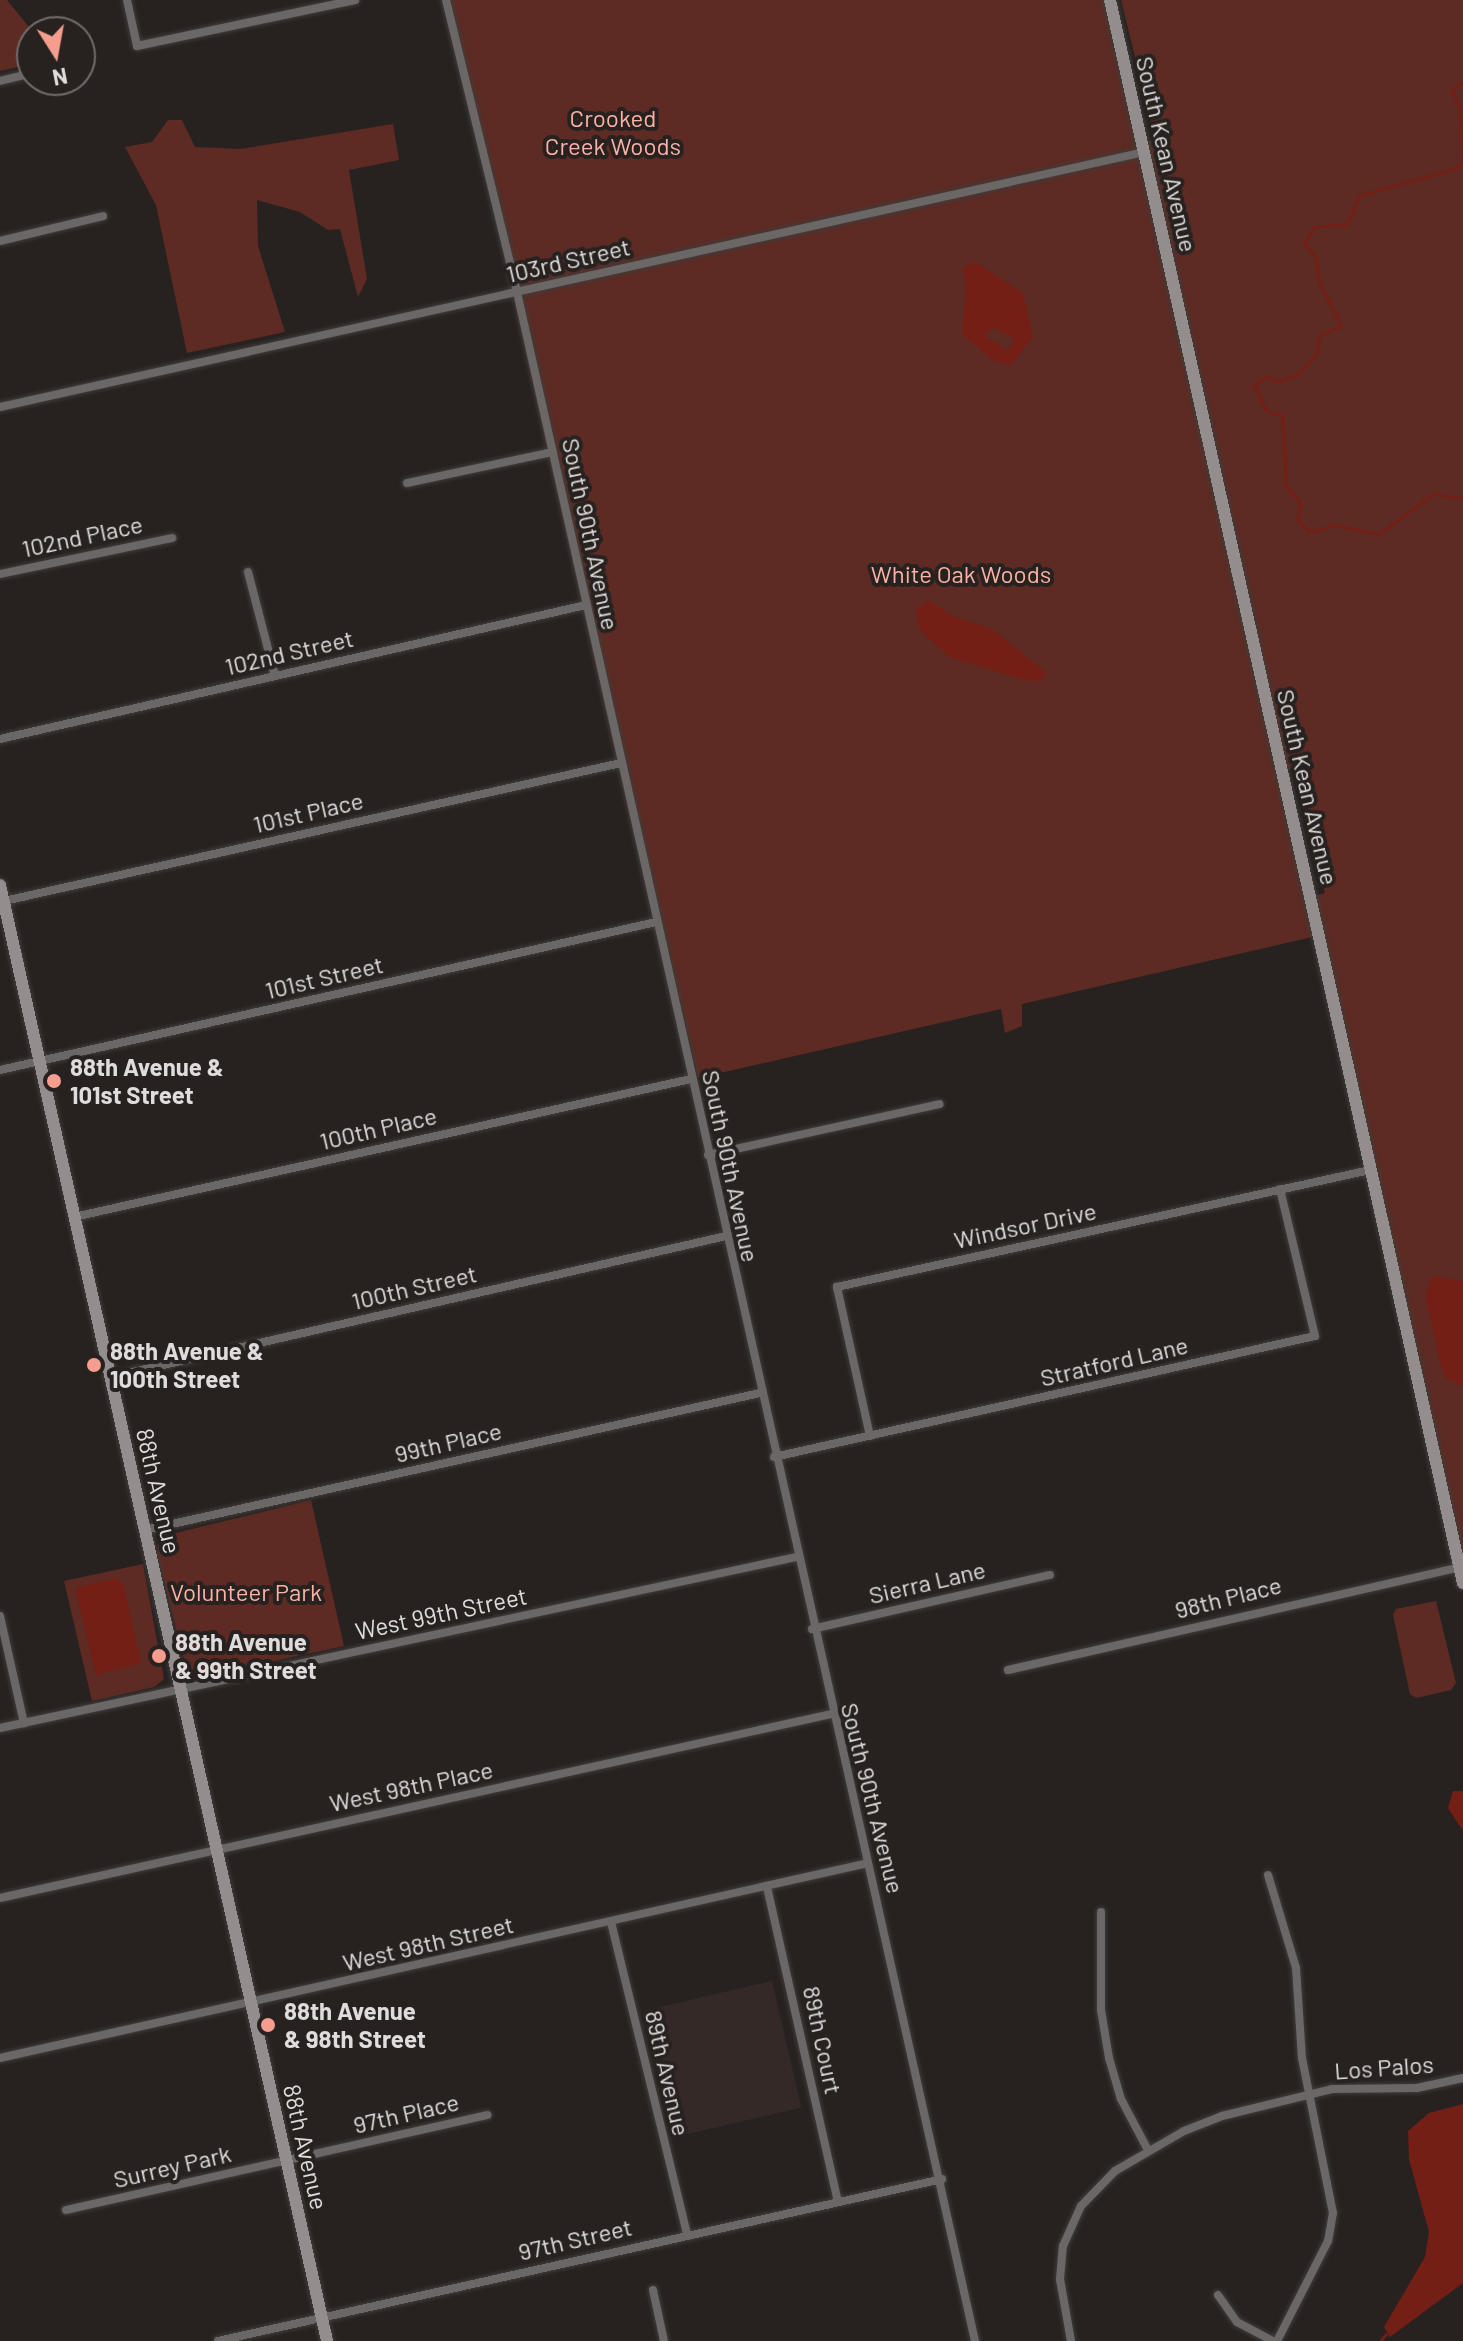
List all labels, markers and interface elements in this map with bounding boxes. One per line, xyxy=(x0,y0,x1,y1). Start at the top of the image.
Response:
north arrow xyxy=(16,16,96,96)
street label: South Kean Avenue xyxy=(1131,53,1203,255)
text: N xyxy=(51,63,70,92)
park label: Crooked Creek Woods xyxy=(545,104,681,160)
street label: 103rd Street xyxy=(503,232,633,288)
street label: South 90th Avenue xyxy=(557,436,625,632)
street label: 102nd Place xyxy=(19,509,145,563)
park label: White Oak Woods xyxy=(871,560,1051,588)
street label: 102nd Street xyxy=(222,623,356,681)
street label: South Kean Avenue xyxy=(1272,686,1344,888)
street label: 101st Place xyxy=(250,785,366,839)
street label: 101st Street xyxy=(262,949,386,1005)
place label: 88th Avenue & 101st Street xyxy=(70,1053,224,1109)
street label: South 90th Avenue xyxy=(697,1068,765,1264)
marker: 88th Avenue & 101st Street xyxy=(45,1072,63,1090)
street label: 100th Place xyxy=(317,1101,439,1155)
street label: Windsor Drive xyxy=(951,1196,1099,1254)
street label: 100th Street xyxy=(349,1259,479,1315)
street label: Stratford Lane xyxy=(1037,1330,1191,1392)
place label: 88th Avenue & 100th Street xyxy=(110,1337,264,1393)
marker: 88th Avenue & 100th Street xyxy=(85,1356,103,1374)
street label: 99th Place xyxy=(392,1416,504,1468)
street label: 88th Avenue xyxy=(131,1426,187,1556)
street label: Sierra Lane xyxy=(866,1555,988,1609)
street label: 98th Place xyxy=(1172,1570,1284,1624)
park label: Volunteer Park xyxy=(170,1578,322,1606)
street label: West 99th Street xyxy=(353,1581,529,1645)
place label: 88th Avenue & 99th Street xyxy=(175,1628,317,1684)
marker: 88th Avenue & 99th Street xyxy=(150,1647,168,1665)
street label: South 90th Avenue xyxy=(835,1700,911,1896)
street label: West 98th Place xyxy=(327,1755,495,1817)
street label: West 98th Street xyxy=(340,1909,516,1977)
street label: 89th Court xyxy=(798,1983,848,2097)
place label: 88th Avenue & 98th Street xyxy=(284,1997,426,2053)
street label: 89th Avenue xyxy=(640,2008,696,2138)
marker: 88th Avenue & 98th Street xyxy=(259,2016,277,2034)
street label: Los Palos xyxy=(1333,2049,1435,2085)
street label: 88th Avenue xyxy=(278,2082,334,2212)
street label: 97th Place xyxy=(350,2087,462,2139)
street label: Surrey Park xyxy=(110,2139,234,2193)
street label: 97th Street xyxy=(515,2212,635,2266)

